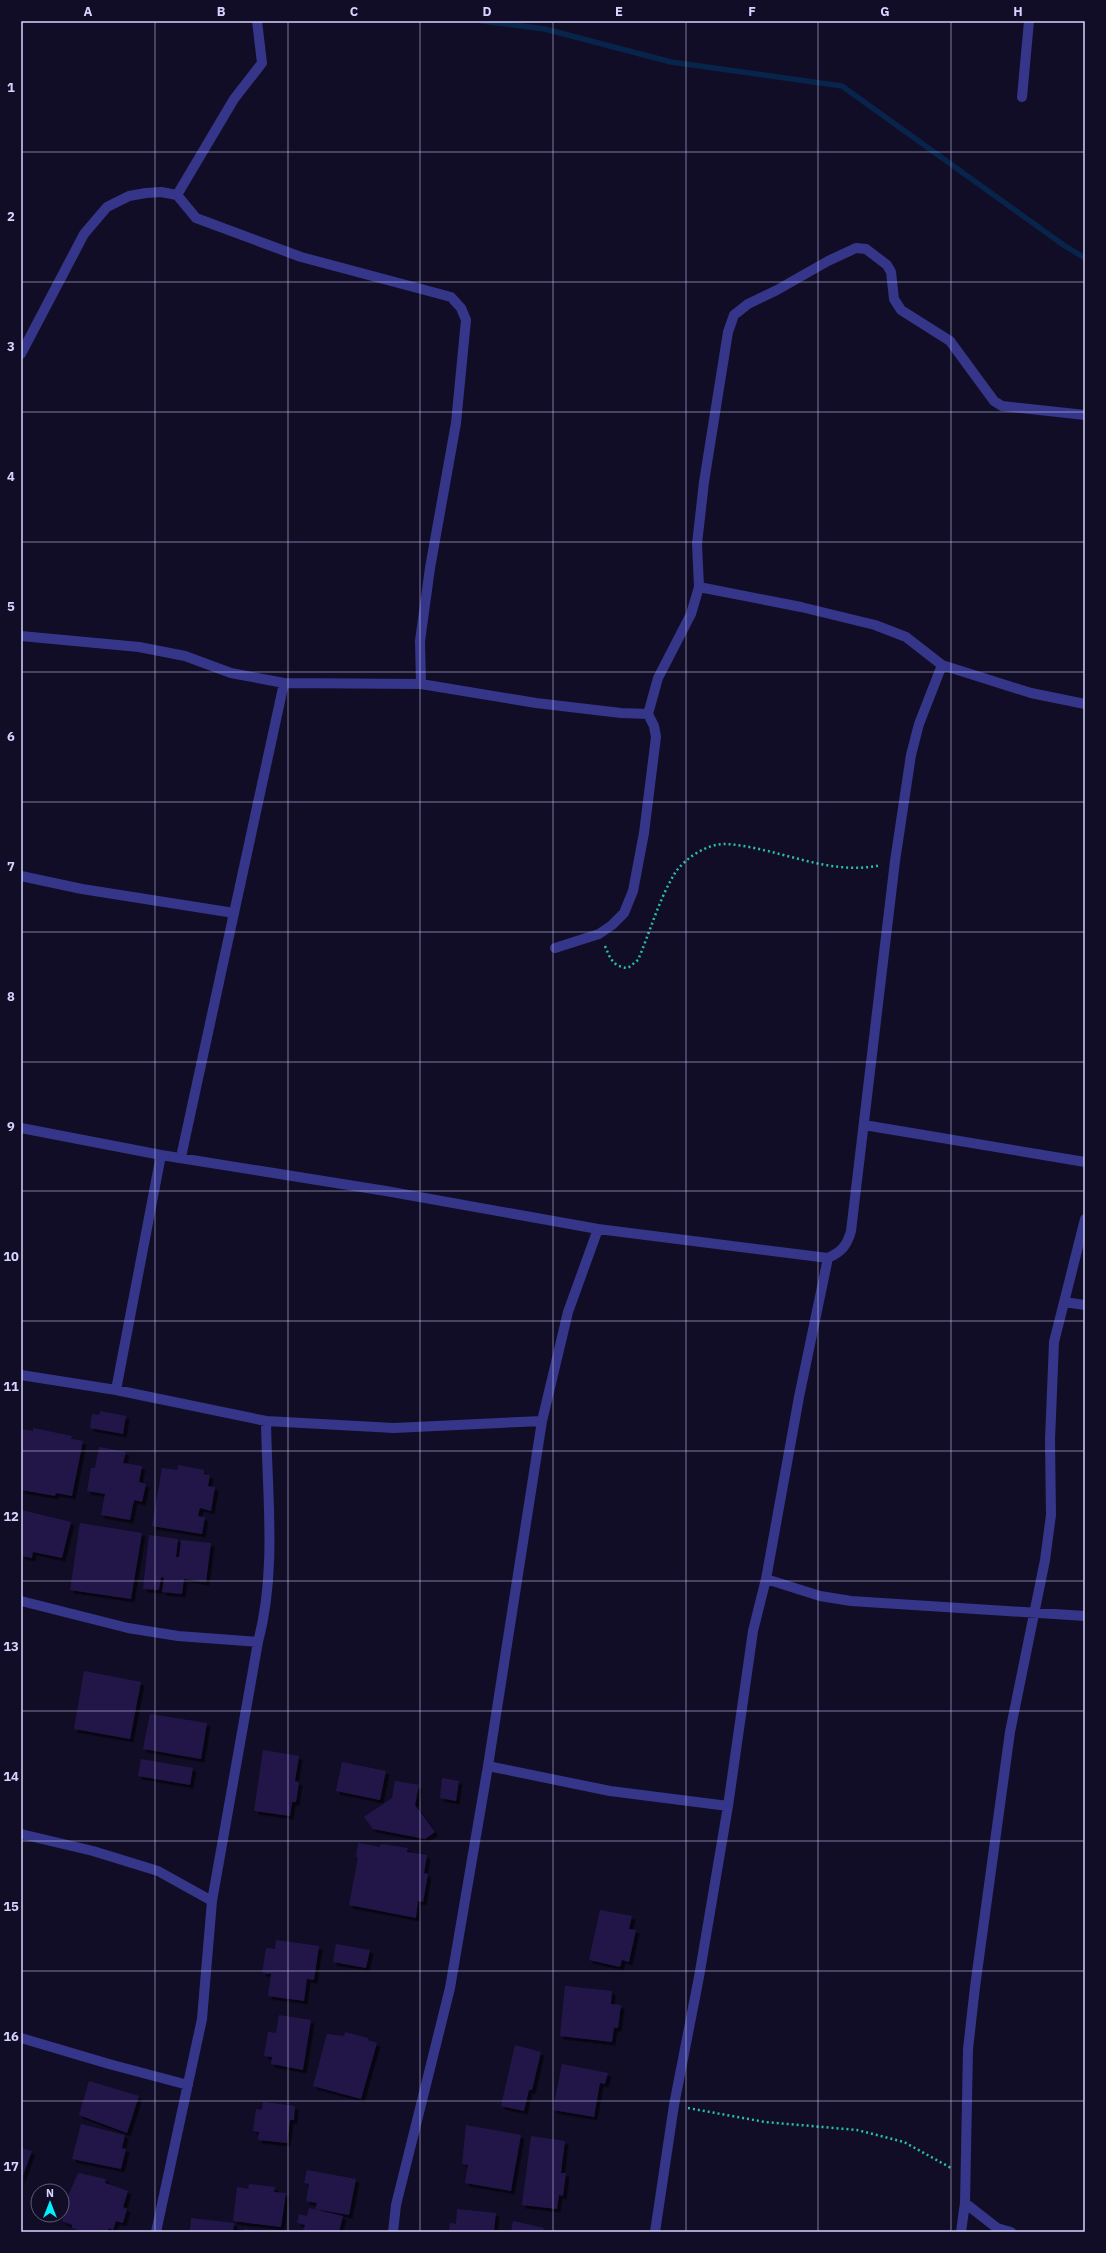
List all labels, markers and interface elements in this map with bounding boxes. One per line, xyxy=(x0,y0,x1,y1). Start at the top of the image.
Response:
text: A xyxy=(84,3,93,20)
text: B xyxy=(217,3,226,20)
text: C xyxy=(350,3,359,20)
text: D xyxy=(482,3,492,20)
text: E xyxy=(615,3,623,20)
text: F xyxy=(748,3,756,20)
text: G xyxy=(880,3,890,20)
text: H xyxy=(1013,3,1023,20)
text: 1 xyxy=(7,79,15,96)
text: 2 xyxy=(7,208,15,225)
text: 3 xyxy=(7,338,15,355)
text: 4 xyxy=(7,468,15,485)
text: 5 xyxy=(7,598,15,615)
text: 6 xyxy=(7,728,15,745)
text: 7 xyxy=(7,858,15,875)
text: 8 xyxy=(7,988,15,1005)
text: 9 xyxy=(7,1118,15,1135)
text: 10 xyxy=(3,1248,19,1265)
text: 11 xyxy=(3,1378,19,1395)
text: 12 xyxy=(3,1508,19,1525)
text: 13 xyxy=(3,1638,19,1655)
text: 14 xyxy=(3,1768,19,1785)
text: 15 xyxy=(3,1898,19,1915)
text: 16 xyxy=(3,2028,19,2045)
text: 17 xyxy=(3,2158,19,2175)
north arrow xyxy=(30,2183,70,2223)
text: N xyxy=(46,2186,54,2200)

